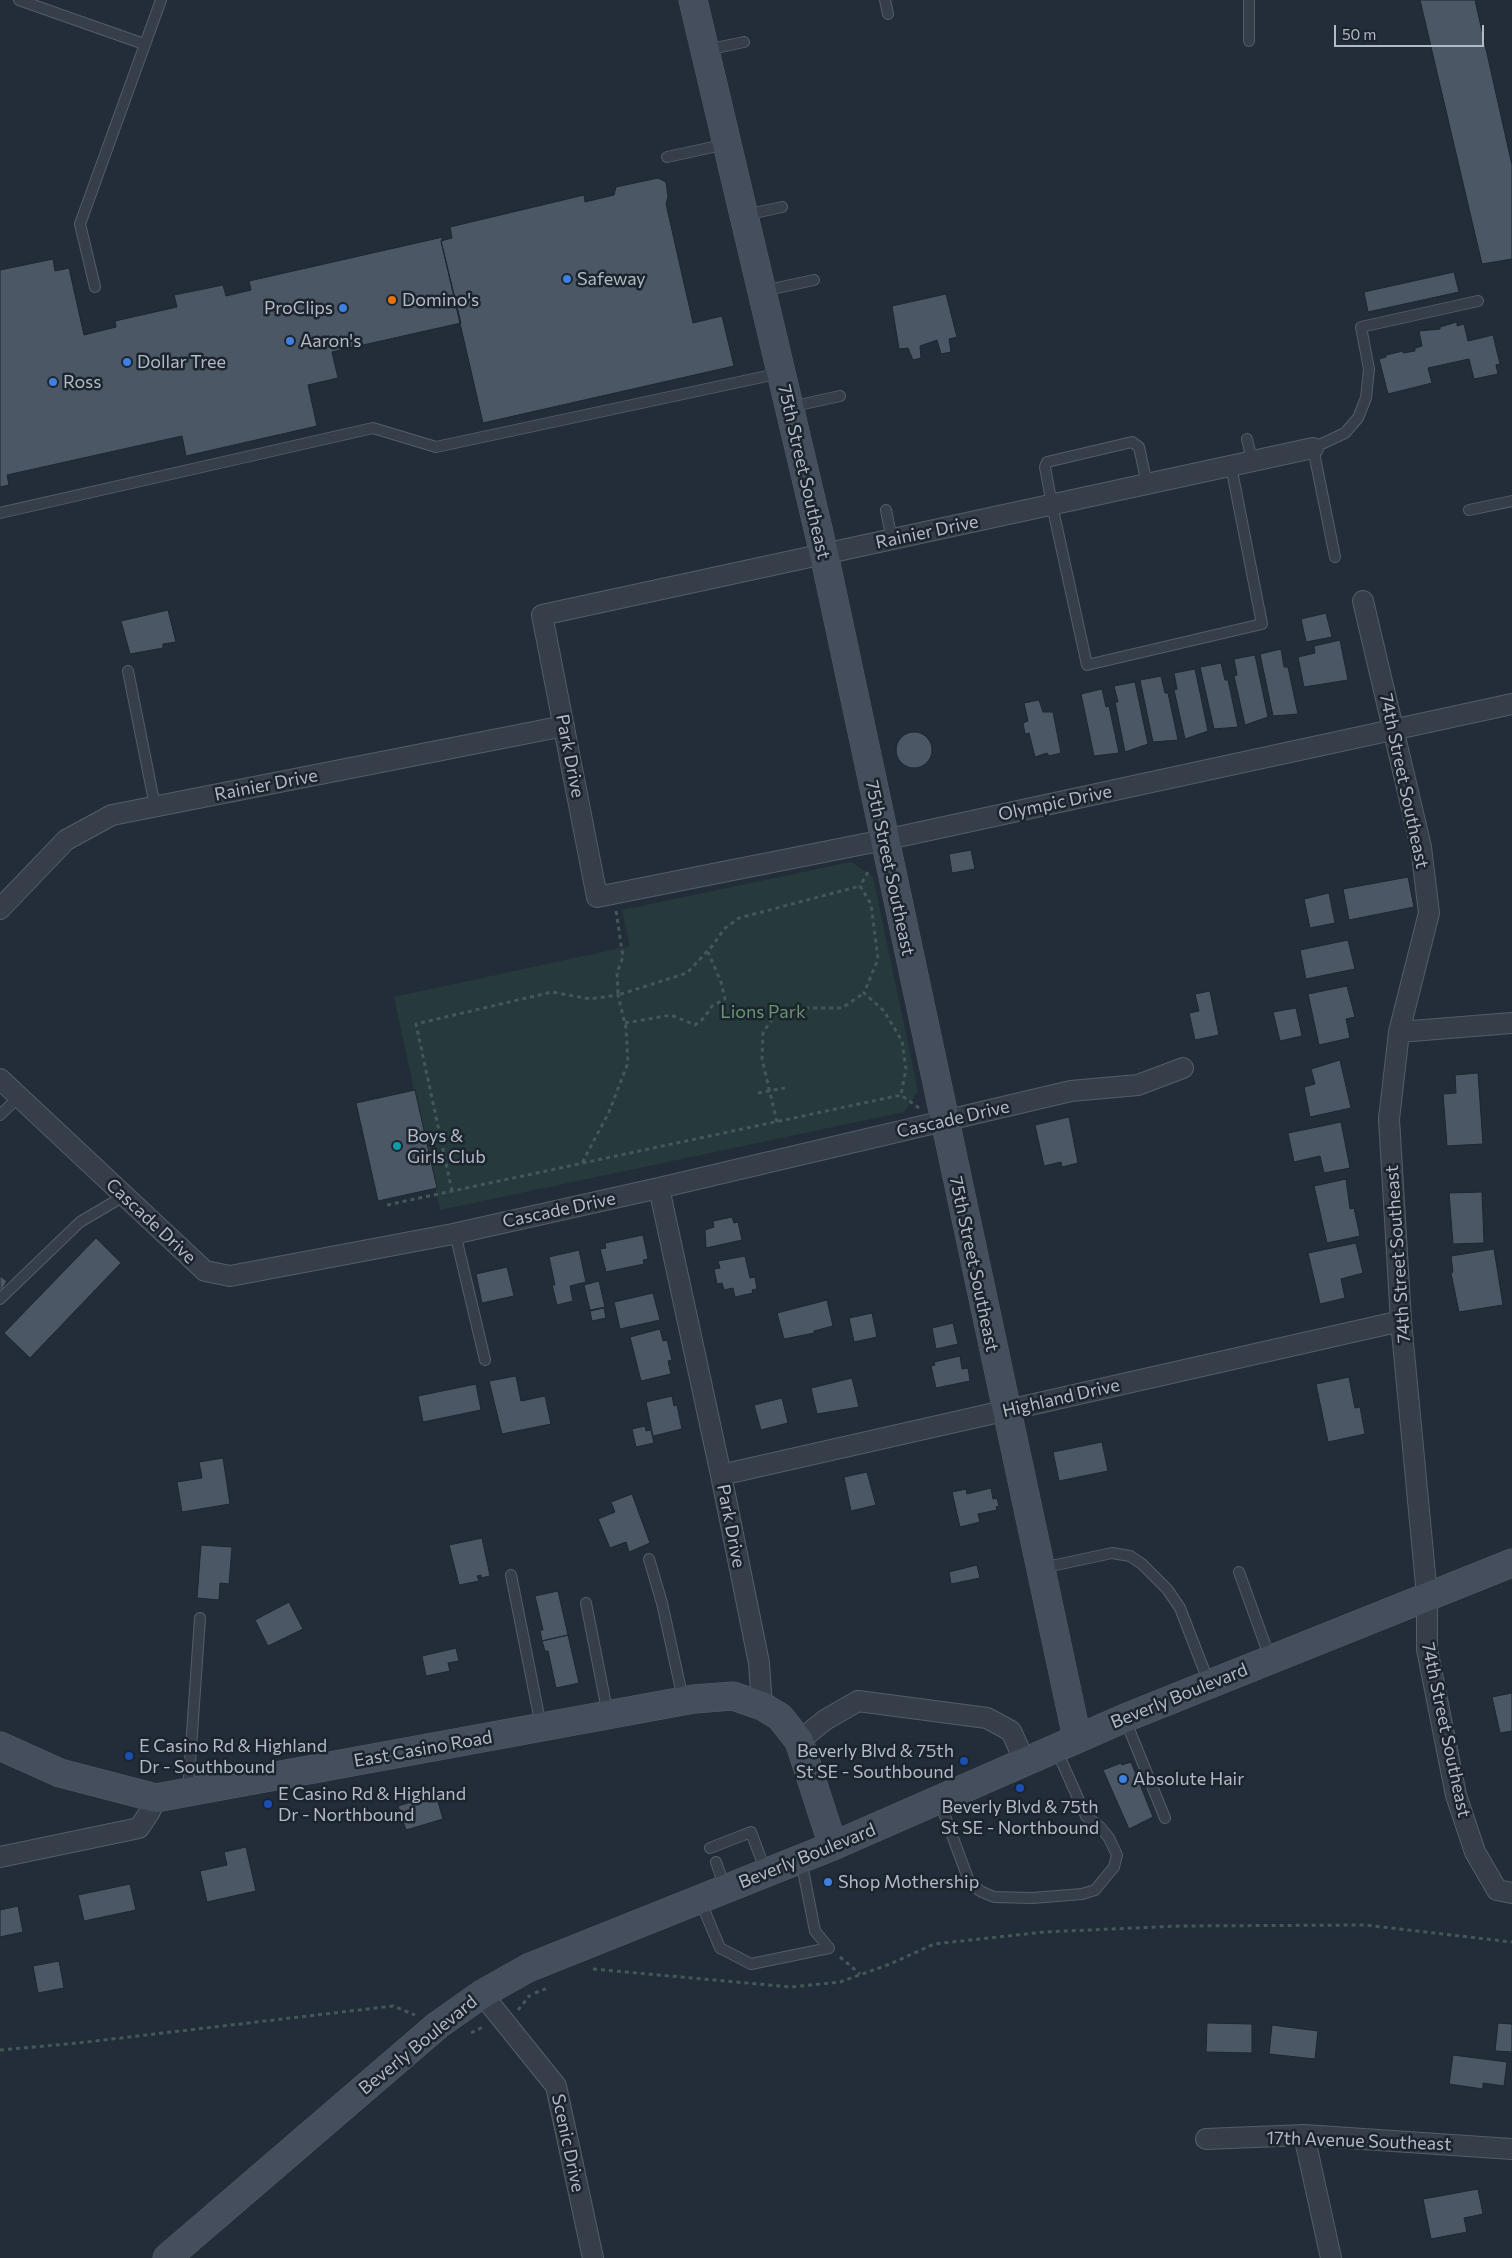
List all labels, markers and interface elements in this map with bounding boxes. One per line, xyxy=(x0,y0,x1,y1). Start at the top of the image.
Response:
scale bar xyxy=(1337,15,1487,47)
text: 50 m xyxy=(1342,25,1376,43)
place label: Safeway xyxy=(577,268,646,290)
marker: Safeway xyxy=(561,273,573,285)
place label: Domino's xyxy=(402,289,479,311)
marker: Domino's xyxy=(386,294,398,306)
place label: ProClips xyxy=(264,297,333,319)
marker: ProClips xyxy=(337,302,349,314)
place label: Aaron's xyxy=(300,330,361,352)
marker: Aaron's xyxy=(284,335,296,347)
place label: Dollar Tree xyxy=(137,351,226,373)
marker: Dollar Tree xyxy=(121,356,133,368)
place label: Ross xyxy=(63,371,101,393)
marker: Ross xyxy=(47,376,59,388)
street label: 75th Street Southeast xyxy=(773,382,835,562)
street label: Rainier Drive xyxy=(874,511,980,553)
street label: 74th Street Southeast xyxy=(1375,692,1433,870)
street label: Park Drive xyxy=(551,712,589,800)
street label: Rainier Drive xyxy=(213,764,319,806)
street label: 75th Street Southeast xyxy=(861,778,919,958)
street label: Olympic Drive xyxy=(996,780,1114,826)
park label: Lions Park xyxy=(720,1001,806,1023)
street label: Cascade Drive xyxy=(895,1096,1011,1142)
place label: Boys & Girls Club xyxy=(407,1125,486,1168)
marker: Boys & Girls Club xyxy=(391,1140,403,1152)
street label: 74th Street Southeast xyxy=(1381,1164,1415,1344)
street label: Cascade Drive xyxy=(102,1174,200,1268)
street label: 75th Street Southeast xyxy=(945,1174,1003,1354)
street label: Cascade Drive xyxy=(500,1187,618,1233)
street label: Highland Drive xyxy=(1000,1374,1122,1422)
street label: Park Drive xyxy=(712,1482,750,1570)
street label: 74th Street Southeast xyxy=(1417,1641,1475,1819)
street label: Beverly Boulevard xyxy=(1107,1659,1251,1733)
street label: East Casino Road xyxy=(352,1726,494,1772)
place label: E Casino Rd & Highland Dr - Southbound xyxy=(139,1735,327,1778)
place label: Beverly Blvd & 75th St SE - Southbound xyxy=(796,1740,954,1782)
marker: E Casino Rd & Highland Dr - Southbound xyxy=(123,1750,135,1762)
marker: Beverly Blvd & 75th St SE - Southbound xyxy=(958,1755,970,1767)
place label: Absolute Hair xyxy=(1133,1768,1244,1790)
marker: Absolute Hair xyxy=(1117,1773,1129,1785)
marker: Beverly Blvd & 75th St SE - Northbound xyxy=(1014,1782,1026,1794)
place label: E Casino Rd & Highland Dr - Northbound xyxy=(278,1783,466,1826)
place label: Beverly Blvd & 75th St SE - Northbound xyxy=(941,1796,1099,1838)
marker: E Casino Rd & Highland Dr - Northbound xyxy=(262,1798,274,1810)
street label: Beverly Boulevard xyxy=(735,1819,879,1893)
place label: Shop Mothership xyxy=(838,1871,979,1893)
marker: Shop Mothership xyxy=(822,1876,834,1888)
street label: Beverly Boulevard xyxy=(355,1991,481,2099)
street label: Scenic Drive xyxy=(547,2092,589,2194)
street label: 17th Avenue Southeast xyxy=(1266,2127,1452,2155)

